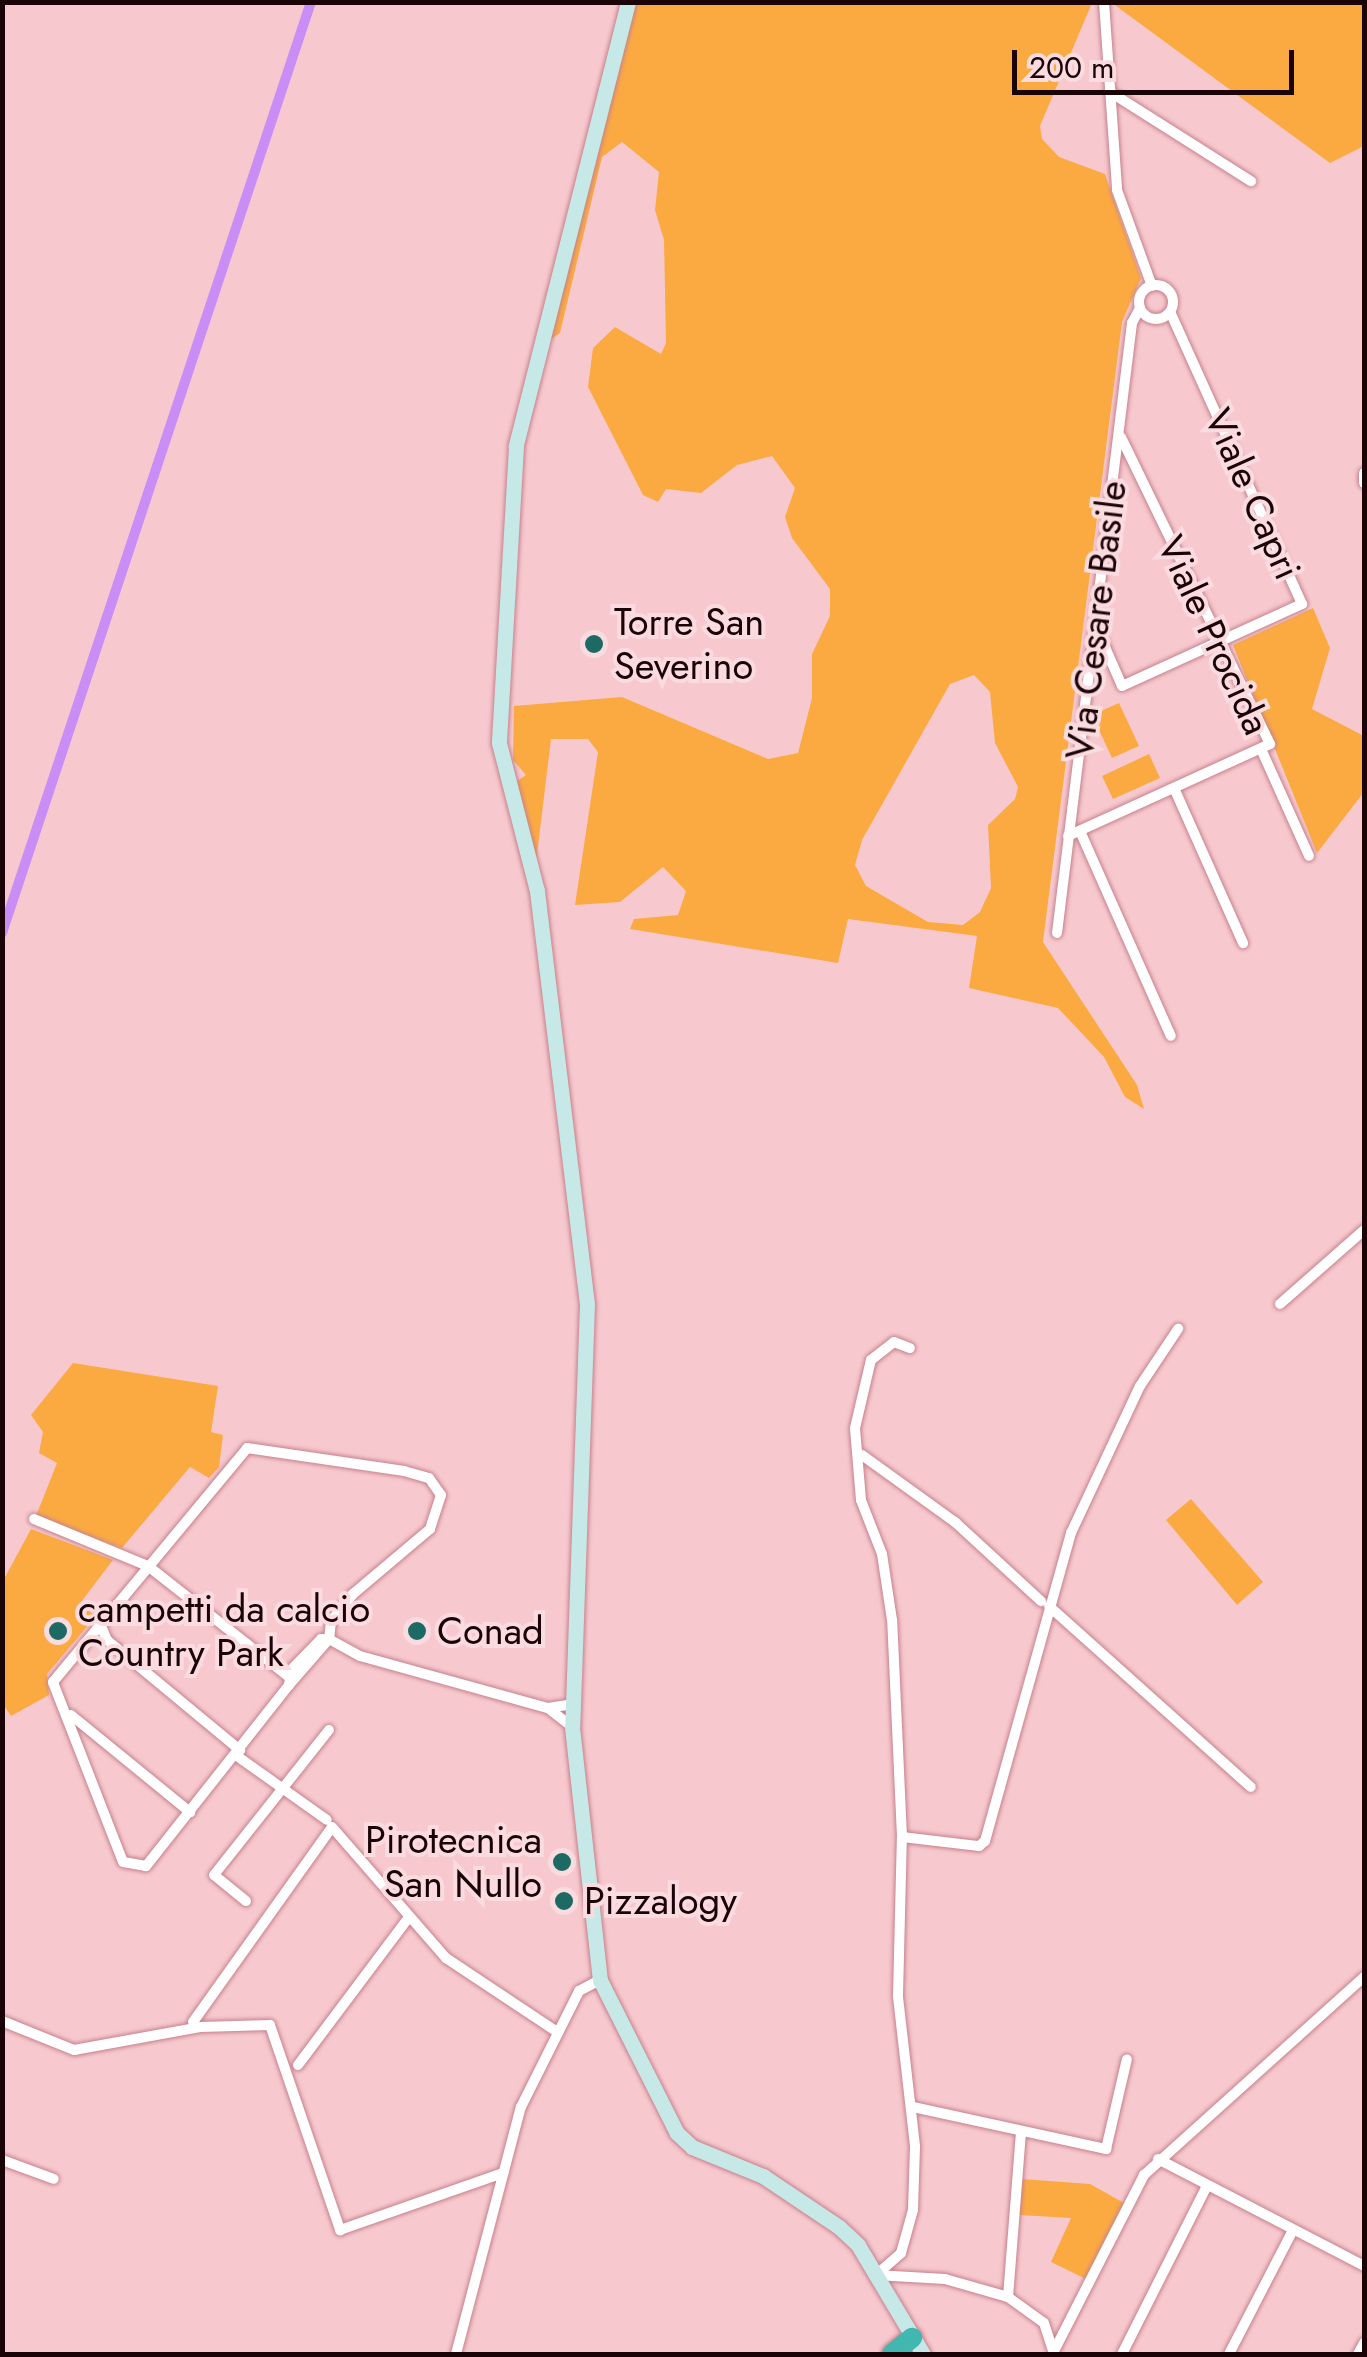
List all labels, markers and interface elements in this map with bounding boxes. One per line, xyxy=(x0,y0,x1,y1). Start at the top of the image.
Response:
scale bar xyxy=(1017,30,1300,92)
text: 200 m xyxy=(1029,46,1114,89)
street label: Viale Capri xyxy=(1195,402,1311,586)
street label: Via Cesare Basile xyxy=(1056,478,1136,762)
street label: Viale Procida xyxy=(1148,528,1280,742)
place label: Torre San Severino xyxy=(614,599,764,688)
marker: Torre San Severino xyxy=(583,633,605,655)
place label: campetti da calcio Country Park xyxy=(78,1586,370,1676)
place label: Conad xyxy=(437,1608,544,1654)
marker: campetti da calcio Country Park xyxy=(47,1620,69,1642)
marker: Conad xyxy=(406,1620,428,1642)
place label: Pirotecnica San Nullo xyxy=(365,1817,542,1906)
marker: Pirotecnica San Nullo xyxy=(551,1851,573,1873)
place label: Pizzalogy xyxy=(584,1878,737,1924)
marker: Pizzalogy xyxy=(553,1890,575,1912)

